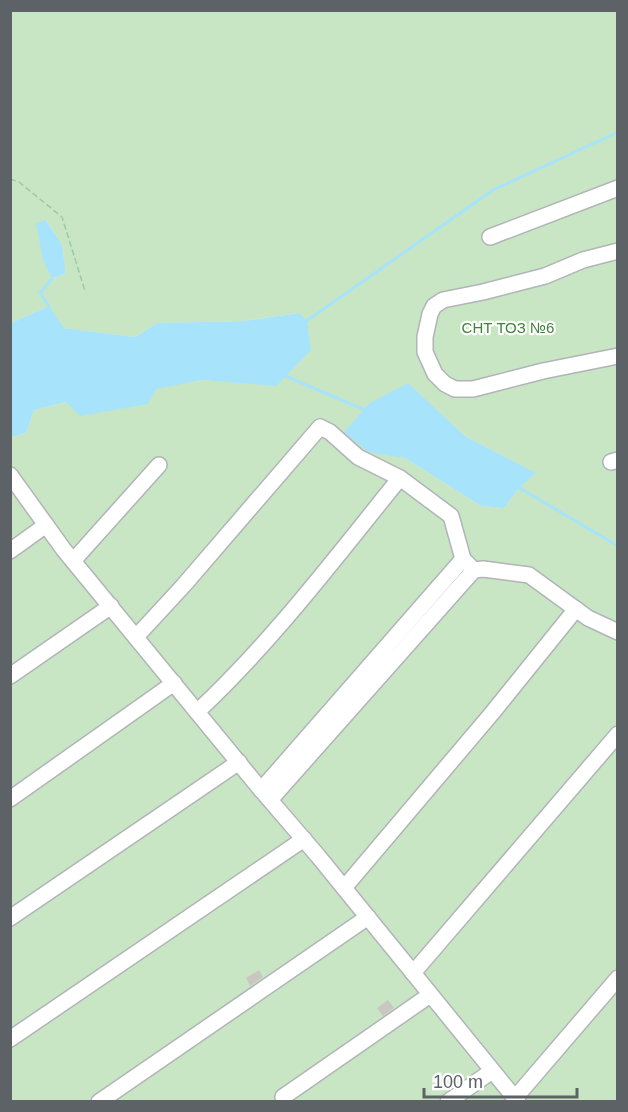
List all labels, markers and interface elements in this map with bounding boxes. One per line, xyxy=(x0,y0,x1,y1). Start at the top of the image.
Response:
park label: СНТ ТОЗ №6 xyxy=(462,319,554,336)
scale bar xyxy=(424,1061,577,1099)
text: 100 m xyxy=(433,1072,483,1092)

